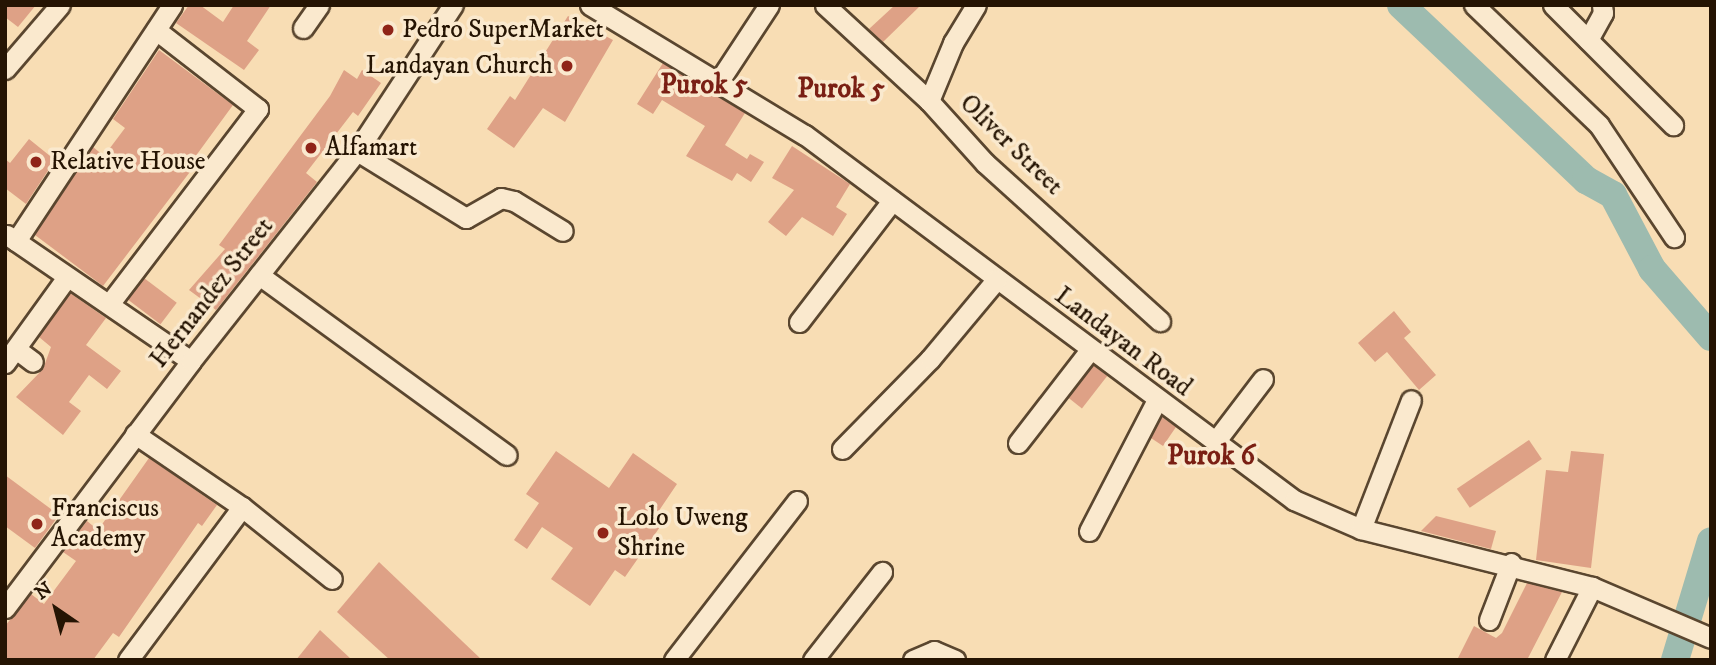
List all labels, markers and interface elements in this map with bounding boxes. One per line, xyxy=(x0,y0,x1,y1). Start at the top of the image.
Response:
place label: Pedro SuperMarket xyxy=(402,14,604,46)
marker: Pedro SuperMarket xyxy=(380,22,396,38)
place label: Landayan Church xyxy=(366,50,553,82)
marker: Landayan Church xyxy=(559,58,575,74)
district label: Purok 5 xyxy=(660,68,748,102)
district label: Purok 5 xyxy=(797,72,885,106)
street label: Oliver Street xyxy=(953,88,1069,202)
place label: Alfamart xyxy=(325,132,417,164)
marker: Alfamart xyxy=(303,140,319,156)
place label: Relative House xyxy=(50,146,206,178)
marker: Relative House xyxy=(28,154,44,170)
street label: Hernandez Street xyxy=(144,212,280,374)
street label: Landayan Road xyxy=(1048,280,1198,404)
district label: Purok 6 xyxy=(1167,439,1255,473)
place label: Franciscus Academy xyxy=(51,493,159,554)
place label: Lolo Uweng Shrine xyxy=(617,502,748,564)
marker: Franciscus Academy xyxy=(29,516,45,532)
marker: Lolo Uweng Shrine xyxy=(595,525,611,541)
north arrow xyxy=(21,574,91,644)
text: N xyxy=(31,577,57,605)

